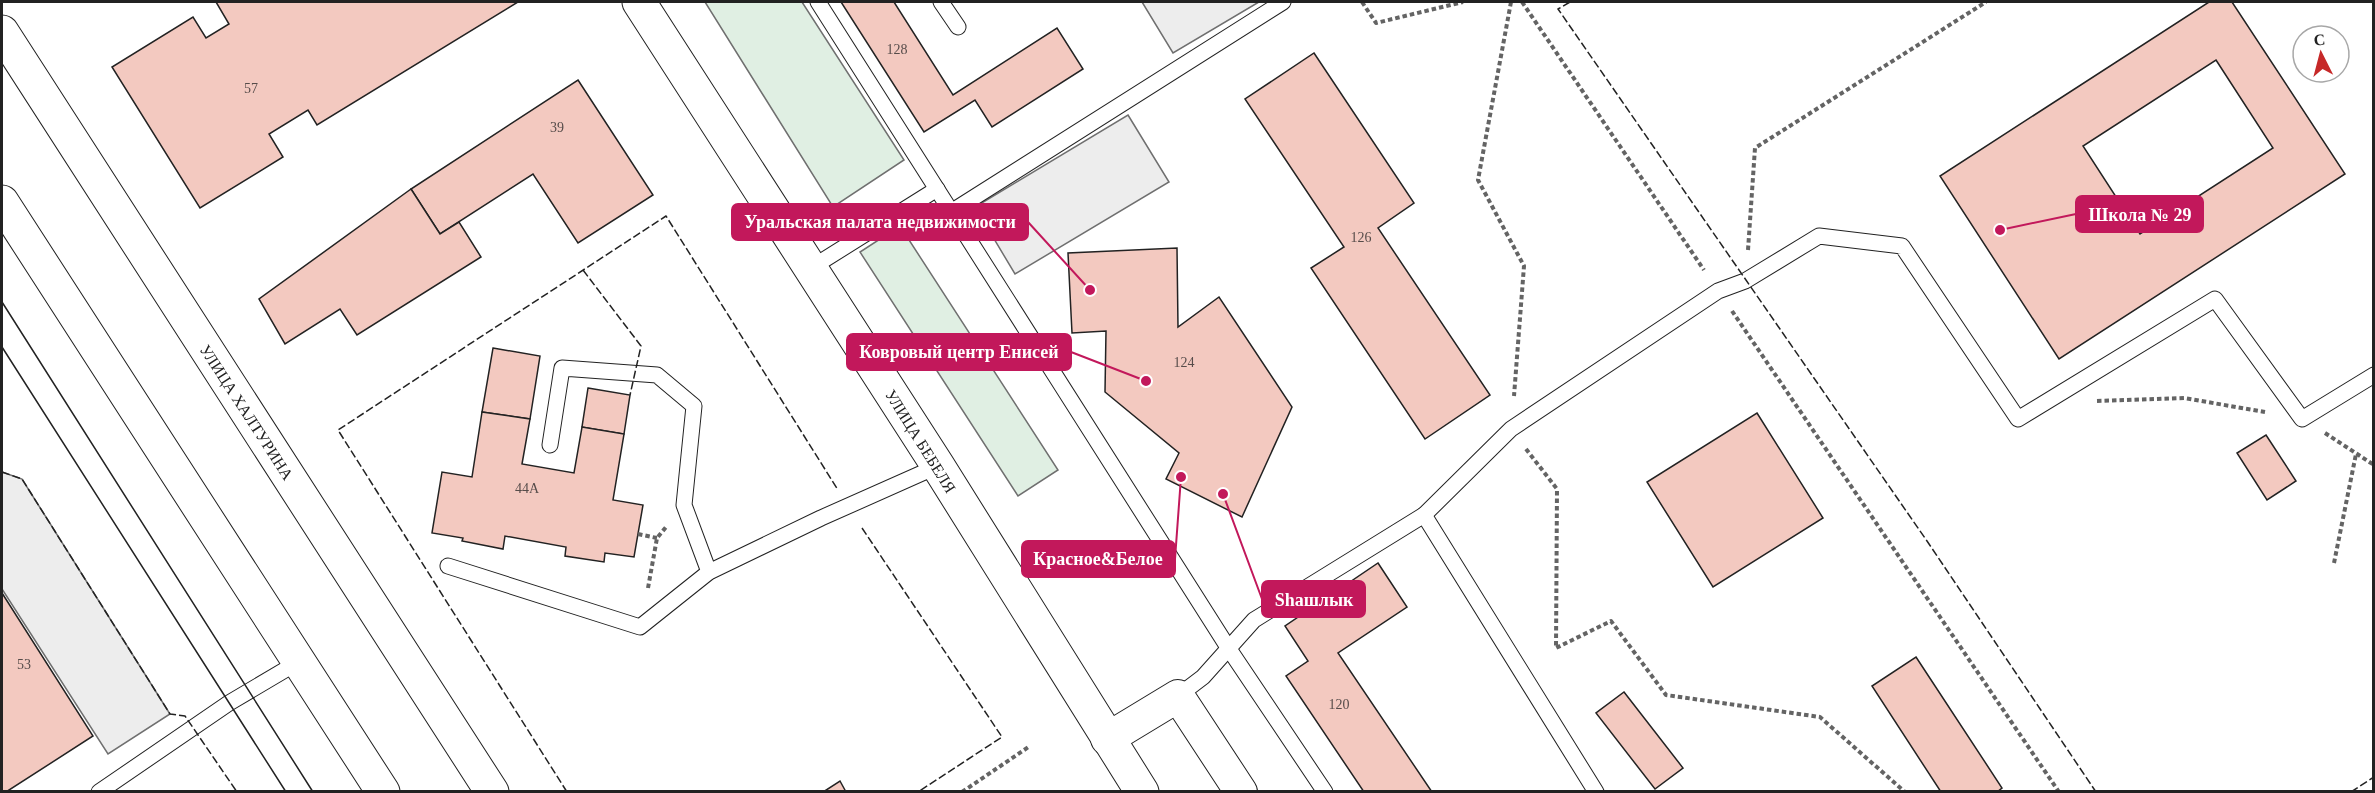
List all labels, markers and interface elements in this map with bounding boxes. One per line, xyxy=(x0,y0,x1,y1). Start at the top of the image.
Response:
north arrow xyxy=(2291,24,2351,84)
text: С xyxy=(2313,31,2326,49)
house number: 128 xyxy=(887,42,908,57)
house number: 57 xyxy=(244,81,258,96)
house number: 39 xyxy=(550,120,564,135)
callout: Школа № 29 xyxy=(2076,196,2203,232)
callout: Уральская палата недвижимости xyxy=(732,204,1028,240)
text: Школа № 29 xyxy=(2089,205,2191,225)
text: Уральская палата недвижимости xyxy=(744,212,1016,232)
house number: 126 xyxy=(1351,230,1372,245)
callout: Ковровый центр Енисей xyxy=(847,334,1071,370)
street label: УЛИЦА ХАЛТУРИНА xyxy=(196,342,297,484)
text: Ковровый центр Енисей xyxy=(859,342,1059,362)
house number: 124 xyxy=(1174,355,1195,370)
street label: УЛИЦА БЕБЕЛЯ xyxy=(881,387,959,497)
house number: 44А xyxy=(515,481,540,496)
callout: Красное&Белое xyxy=(1022,541,1175,577)
text: Красное&Белое xyxy=(1033,549,1163,569)
callout: Shашлык xyxy=(1262,581,1365,617)
text: Shашлык xyxy=(1275,590,1354,610)
house number: 53 xyxy=(17,657,31,672)
house number: 120 xyxy=(1329,697,1350,712)

